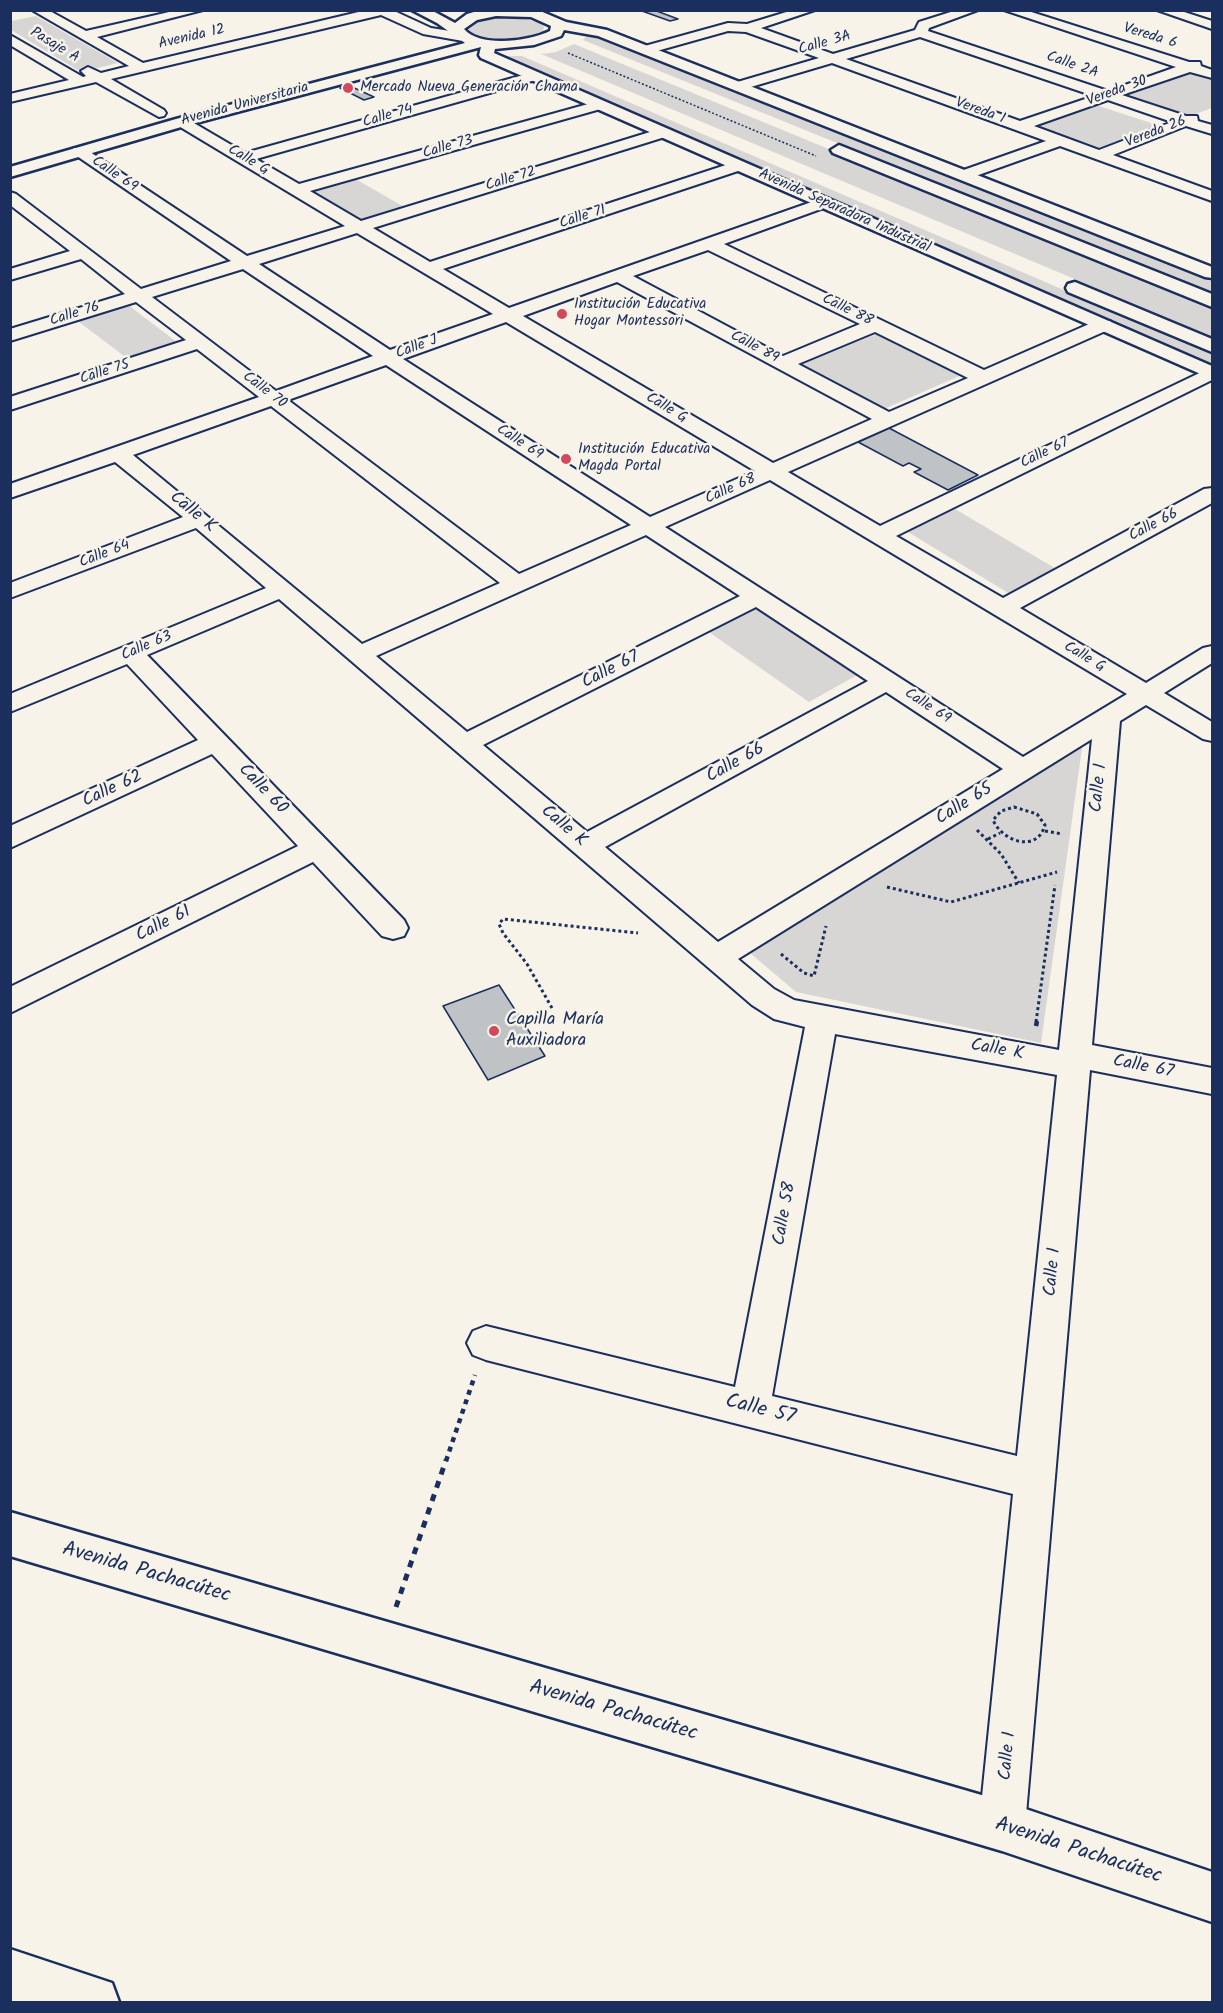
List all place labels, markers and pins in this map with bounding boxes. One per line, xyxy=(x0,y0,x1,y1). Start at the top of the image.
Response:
place label: Mercado Nueva Generación Chama xyxy=(360,79,578,97)
marker: Mercado Nueva Generación Chama xyxy=(341,81,355,95)
place label: Institución Educativa Hogar Montessori xyxy=(574,296,706,331)
marker: Institución Educativa Hogar Montessori xyxy=(555,307,569,321)
place label: Institución Educativa Magda Portal xyxy=(578,441,710,476)
marker: Institución Educativa Magda Portal xyxy=(559,452,573,466)
place label: Capilla María Auxiliadora xyxy=(506,1010,604,1052)
marker: Capilla María Auxiliadora xyxy=(487,1024,501,1038)

